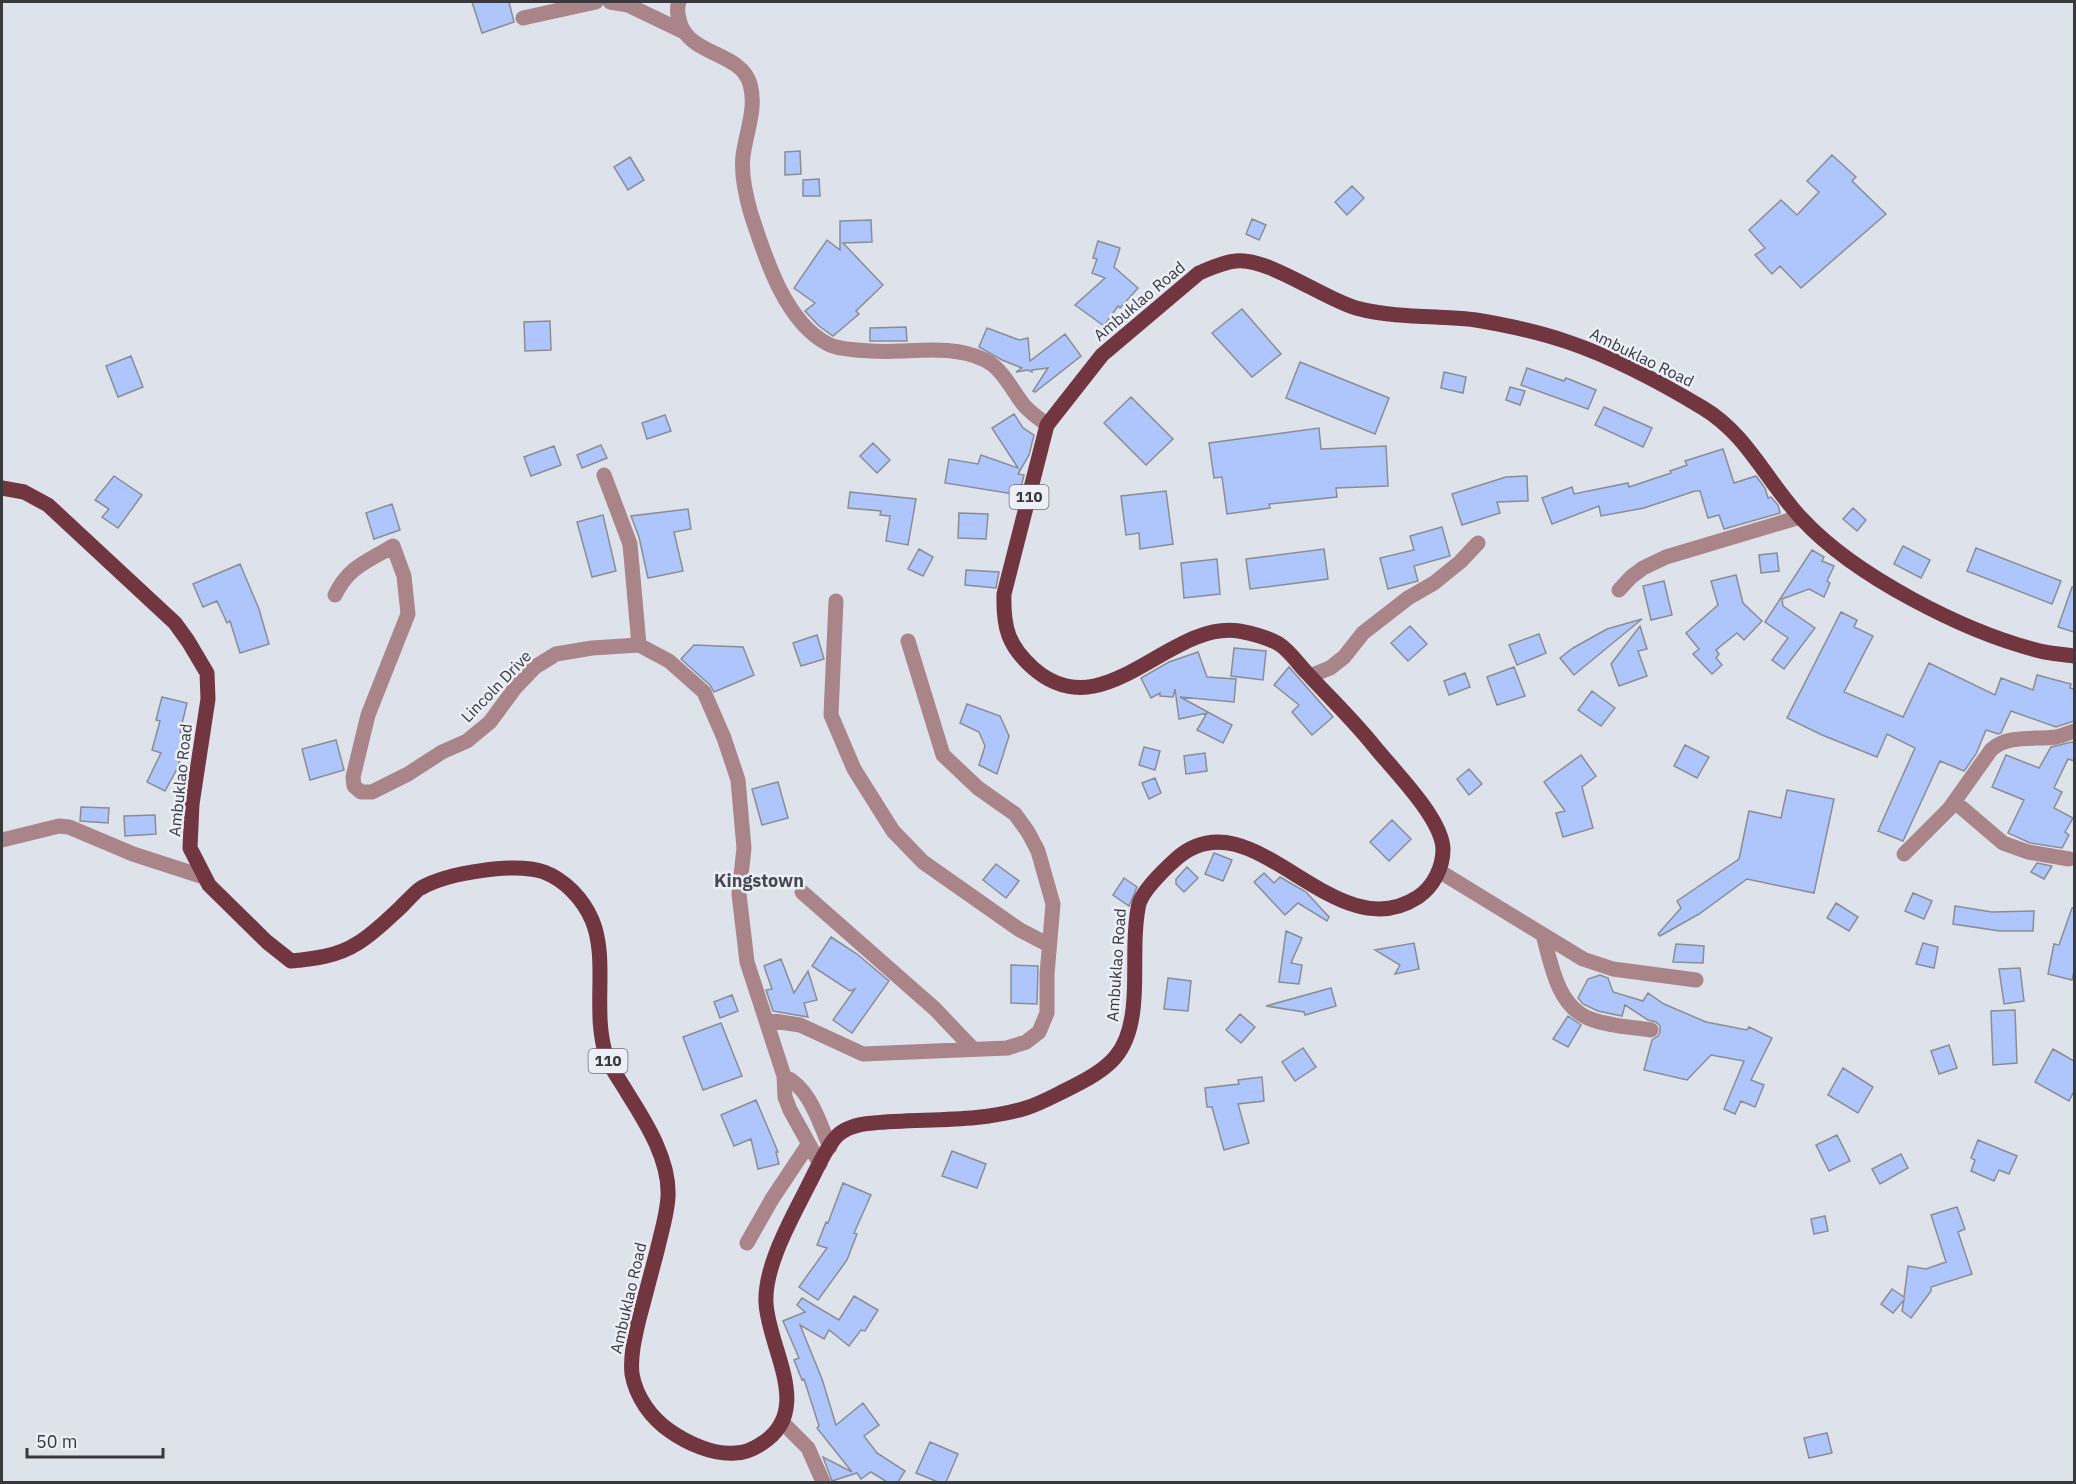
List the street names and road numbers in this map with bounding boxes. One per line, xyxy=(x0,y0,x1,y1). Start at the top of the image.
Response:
street label: Ambuklao Road xyxy=(1089,257,1189,345)
street label: Ambuklao Road xyxy=(1587,323,1697,391)
road number: 110 xyxy=(1010,485,1048,509)
street label: Lincoln Drive xyxy=(457,646,535,726)
street label: Ambuklao Road xyxy=(164,723,196,837)
street label: Ambuklao Road xyxy=(1102,908,1130,1022)
road number: 110 xyxy=(588,1049,628,1073)
street label: Ambuklao Road xyxy=(605,1240,651,1356)

